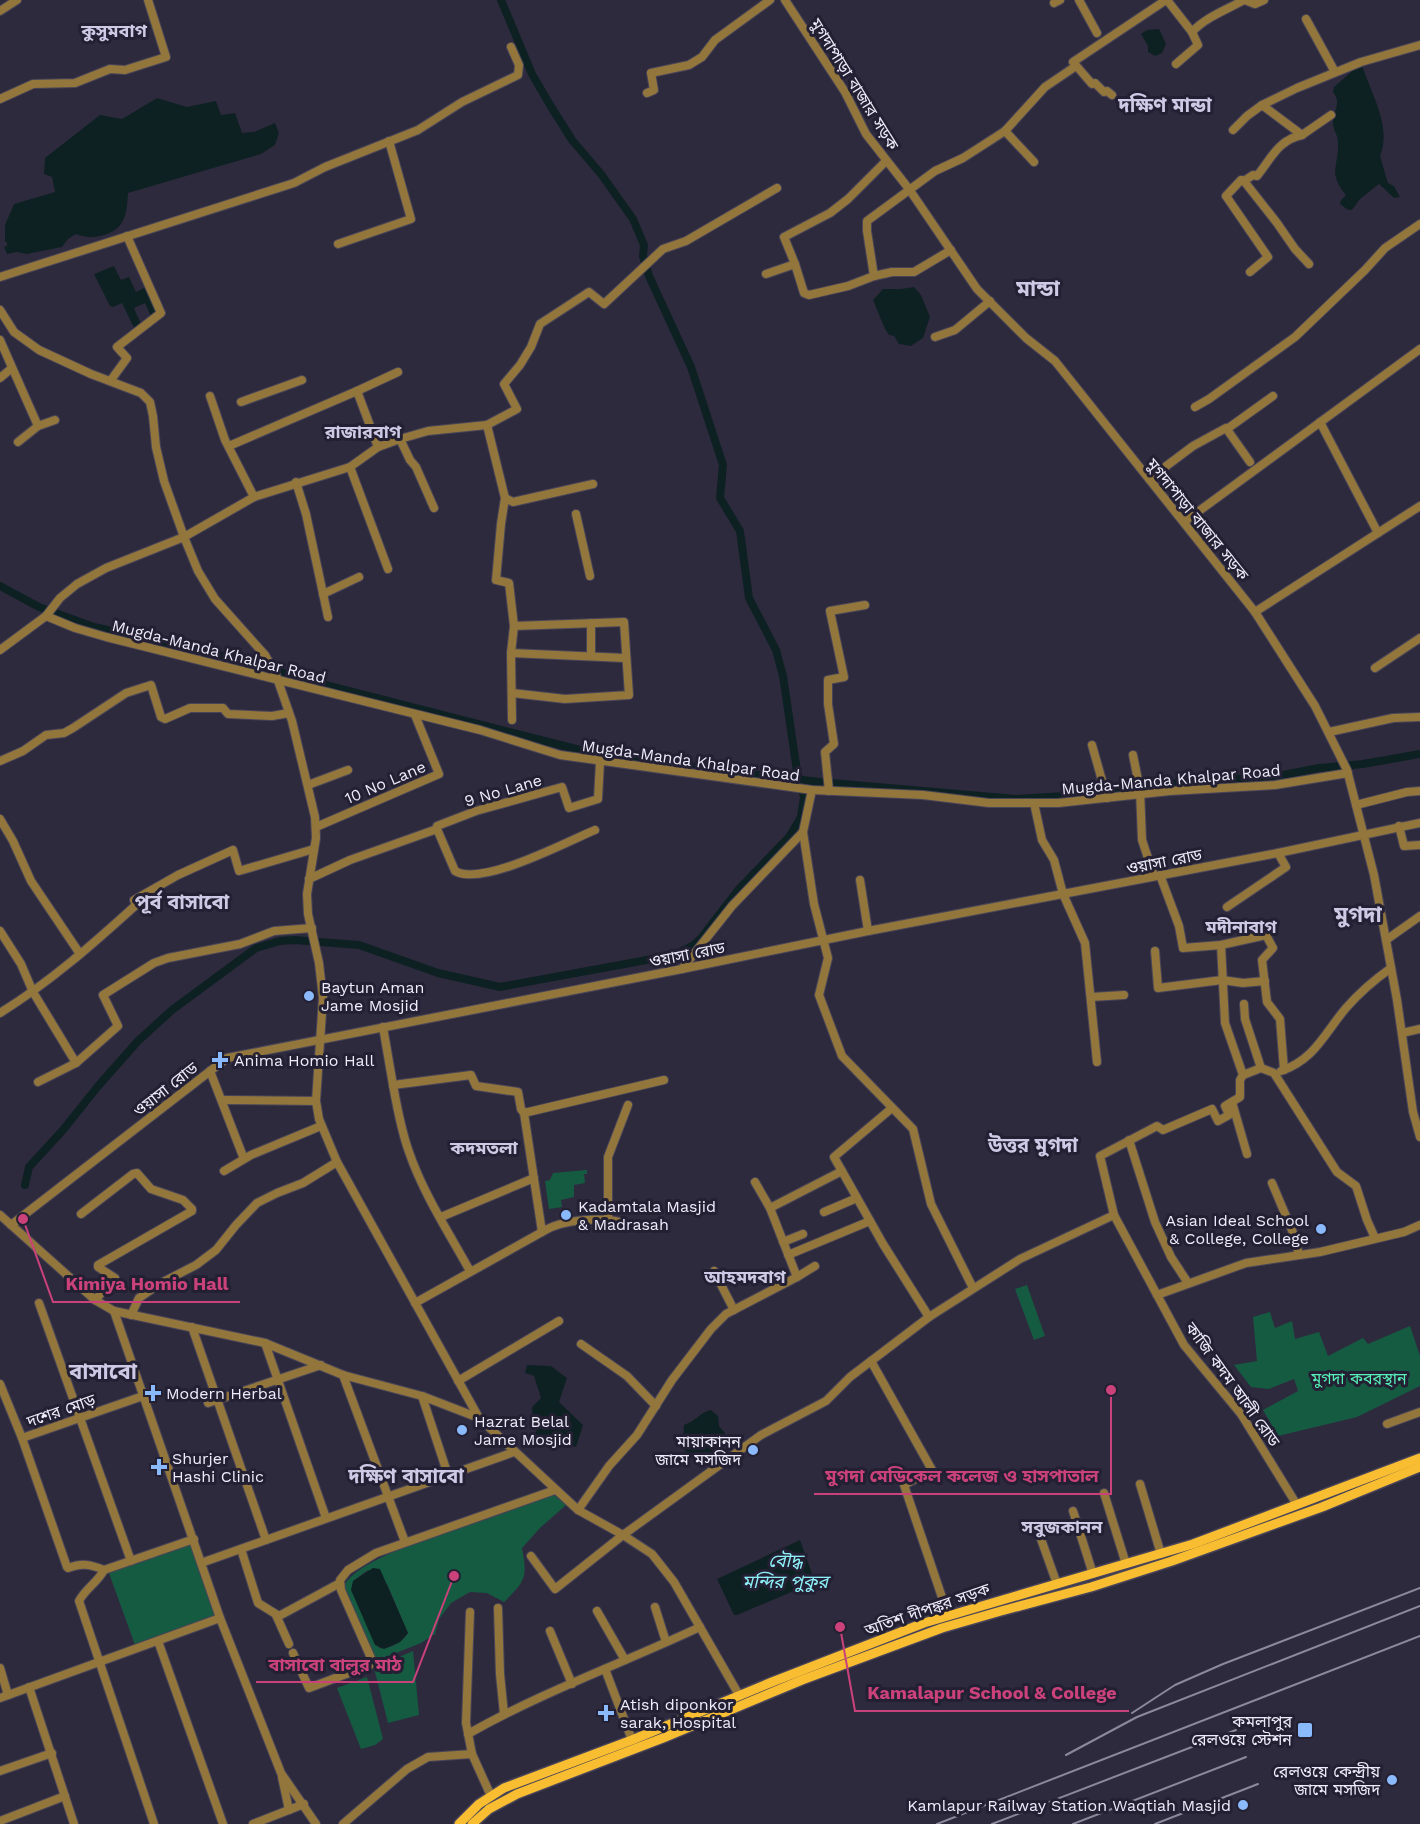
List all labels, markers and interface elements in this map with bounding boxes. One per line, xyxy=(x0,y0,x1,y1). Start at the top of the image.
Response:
street label: মুগদাপাড়া বাজার সড়ক xyxy=(806,14,903,154)
district label: কুসুমবাগ xyxy=(80,20,147,42)
district label: দক্ষিণ মান্ডা xyxy=(1117,93,1212,117)
district label: মান্ডা xyxy=(1015,276,1061,301)
district label: রাজারবাগ xyxy=(324,421,402,442)
street label: মুগদাপাড়া বাজার সড়ক xyxy=(1142,454,1253,585)
street label: Mugda-Manda Khalpar Road xyxy=(110,616,328,687)
street label: Mugda-Manda Khalpar Road xyxy=(581,736,801,785)
street label: 10 No Lane xyxy=(342,757,429,808)
street label: Mugda-Manda Khalpar Road xyxy=(1061,760,1281,799)
street label: 9 No Lane xyxy=(462,770,544,811)
street label: ওয়াসা রোড xyxy=(1125,845,1204,878)
district label: পূর্ব বাসাবো xyxy=(135,890,230,914)
district label: মুগদা xyxy=(1333,902,1383,928)
district label: মদীনাবাগ xyxy=(1204,916,1277,937)
street label: ওয়াসা রোড xyxy=(648,938,727,971)
place label: Baytun Aman Jame Mosjid xyxy=(321,978,424,1015)
marker: Baytun Aman Jame Mosjid xyxy=(302,989,316,1003)
marker: Anima Homio Hall xyxy=(211,1051,229,1069)
place label: Anima Homio Hall xyxy=(234,1051,374,1070)
street label: ওয়াসা রোড xyxy=(129,1058,202,1121)
district label: উত্তর মুগদা xyxy=(987,1133,1078,1157)
district label: কদমতলা xyxy=(449,1137,519,1158)
place label: Kadamtala Masjid & Madrasah xyxy=(578,1197,716,1234)
marker: Kadamtala Masjid & Madrasah xyxy=(559,1208,573,1222)
place label: Asian Ideal School & College, College xyxy=(1165,1211,1309,1248)
marker: Asian Ideal School & College, College xyxy=(1314,1222,1328,1236)
callout: Kimiya Homio Hall xyxy=(53,1266,240,1302)
district label: আহমদবাগ xyxy=(703,1266,786,1287)
text: Kimiya Homio Hall xyxy=(66,1273,229,1294)
street label: কাজি কদম আলী রোড xyxy=(1181,1318,1284,1450)
district label: বাসাবো xyxy=(68,1359,138,1384)
park label: মুগদা কবরস্থান xyxy=(1310,1369,1407,1388)
marker: Modern Herbal xyxy=(144,1384,162,1402)
place label: Modern Herbal xyxy=(166,1384,282,1403)
street label: দশের মোড় xyxy=(24,1390,98,1431)
place label: Hazrat Belal Jame Mosjid xyxy=(474,1412,572,1449)
marker: Hazrat Belal Jame Mosjid xyxy=(455,1423,469,1437)
place label: মায়াকানন জামে মসজিদ xyxy=(654,1432,742,1469)
marker: মায়াকানন জামে মসজিদ xyxy=(746,1443,760,1457)
place label: Shurjer Hashi Clinic xyxy=(172,1449,264,1486)
marker: Shurjer Hashi Clinic xyxy=(150,1458,168,1476)
callout: মুগদা মেডিকেল কলেজ ও হাসপাতাল xyxy=(814,1458,1111,1494)
district label: দক্ষিণ বাসাবো xyxy=(347,1464,464,1488)
text: মুগদা মেডিকেল কলেজ ও হাসপাতাল xyxy=(824,1465,1099,1487)
district label: সবুজকানন xyxy=(1021,1516,1103,1538)
water label: বৌদ্ধ মন্দির পুকুর xyxy=(742,1550,831,1593)
street label: অতিশ দীপঙ্কর সড়ক xyxy=(861,1579,993,1640)
callout: বাসাবো বালুর মাঠ xyxy=(256,1646,413,1682)
text: বাসাবো বালুর মাঠ xyxy=(268,1654,402,1676)
callout: Kamalapur School & College xyxy=(855,1675,1129,1711)
text: Kamalapur School & College xyxy=(867,1682,1117,1703)
place label: Atish diponkor sarak, Hospital xyxy=(620,1695,736,1732)
marker: Atish diponkor sarak, Hospital xyxy=(597,1704,615,1722)
place label: কমলাপুর রেলওয়ে স্টেশন xyxy=(1191,1712,1292,1749)
marker: কমলাপুর রেলওয়ে স্টেশন xyxy=(1296,1721,1314,1739)
place label: রেলওয়ে কেন্দ্রীয় জামে মসজিদ xyxy=(1273,1762,1381,1799)
marker: রেলওয়ে কেন্দ্রীয় জামে মসজিদ xyxy=(1385,1773,1399,1787)
place label: Kamlapur Railway Station Waqtiah Masjid xyxy=(907,1796,1231,1815)
marker: Kamlapur Railway Station Waqtiah Masjid xyxy=(1236,1798,1250,1812)

